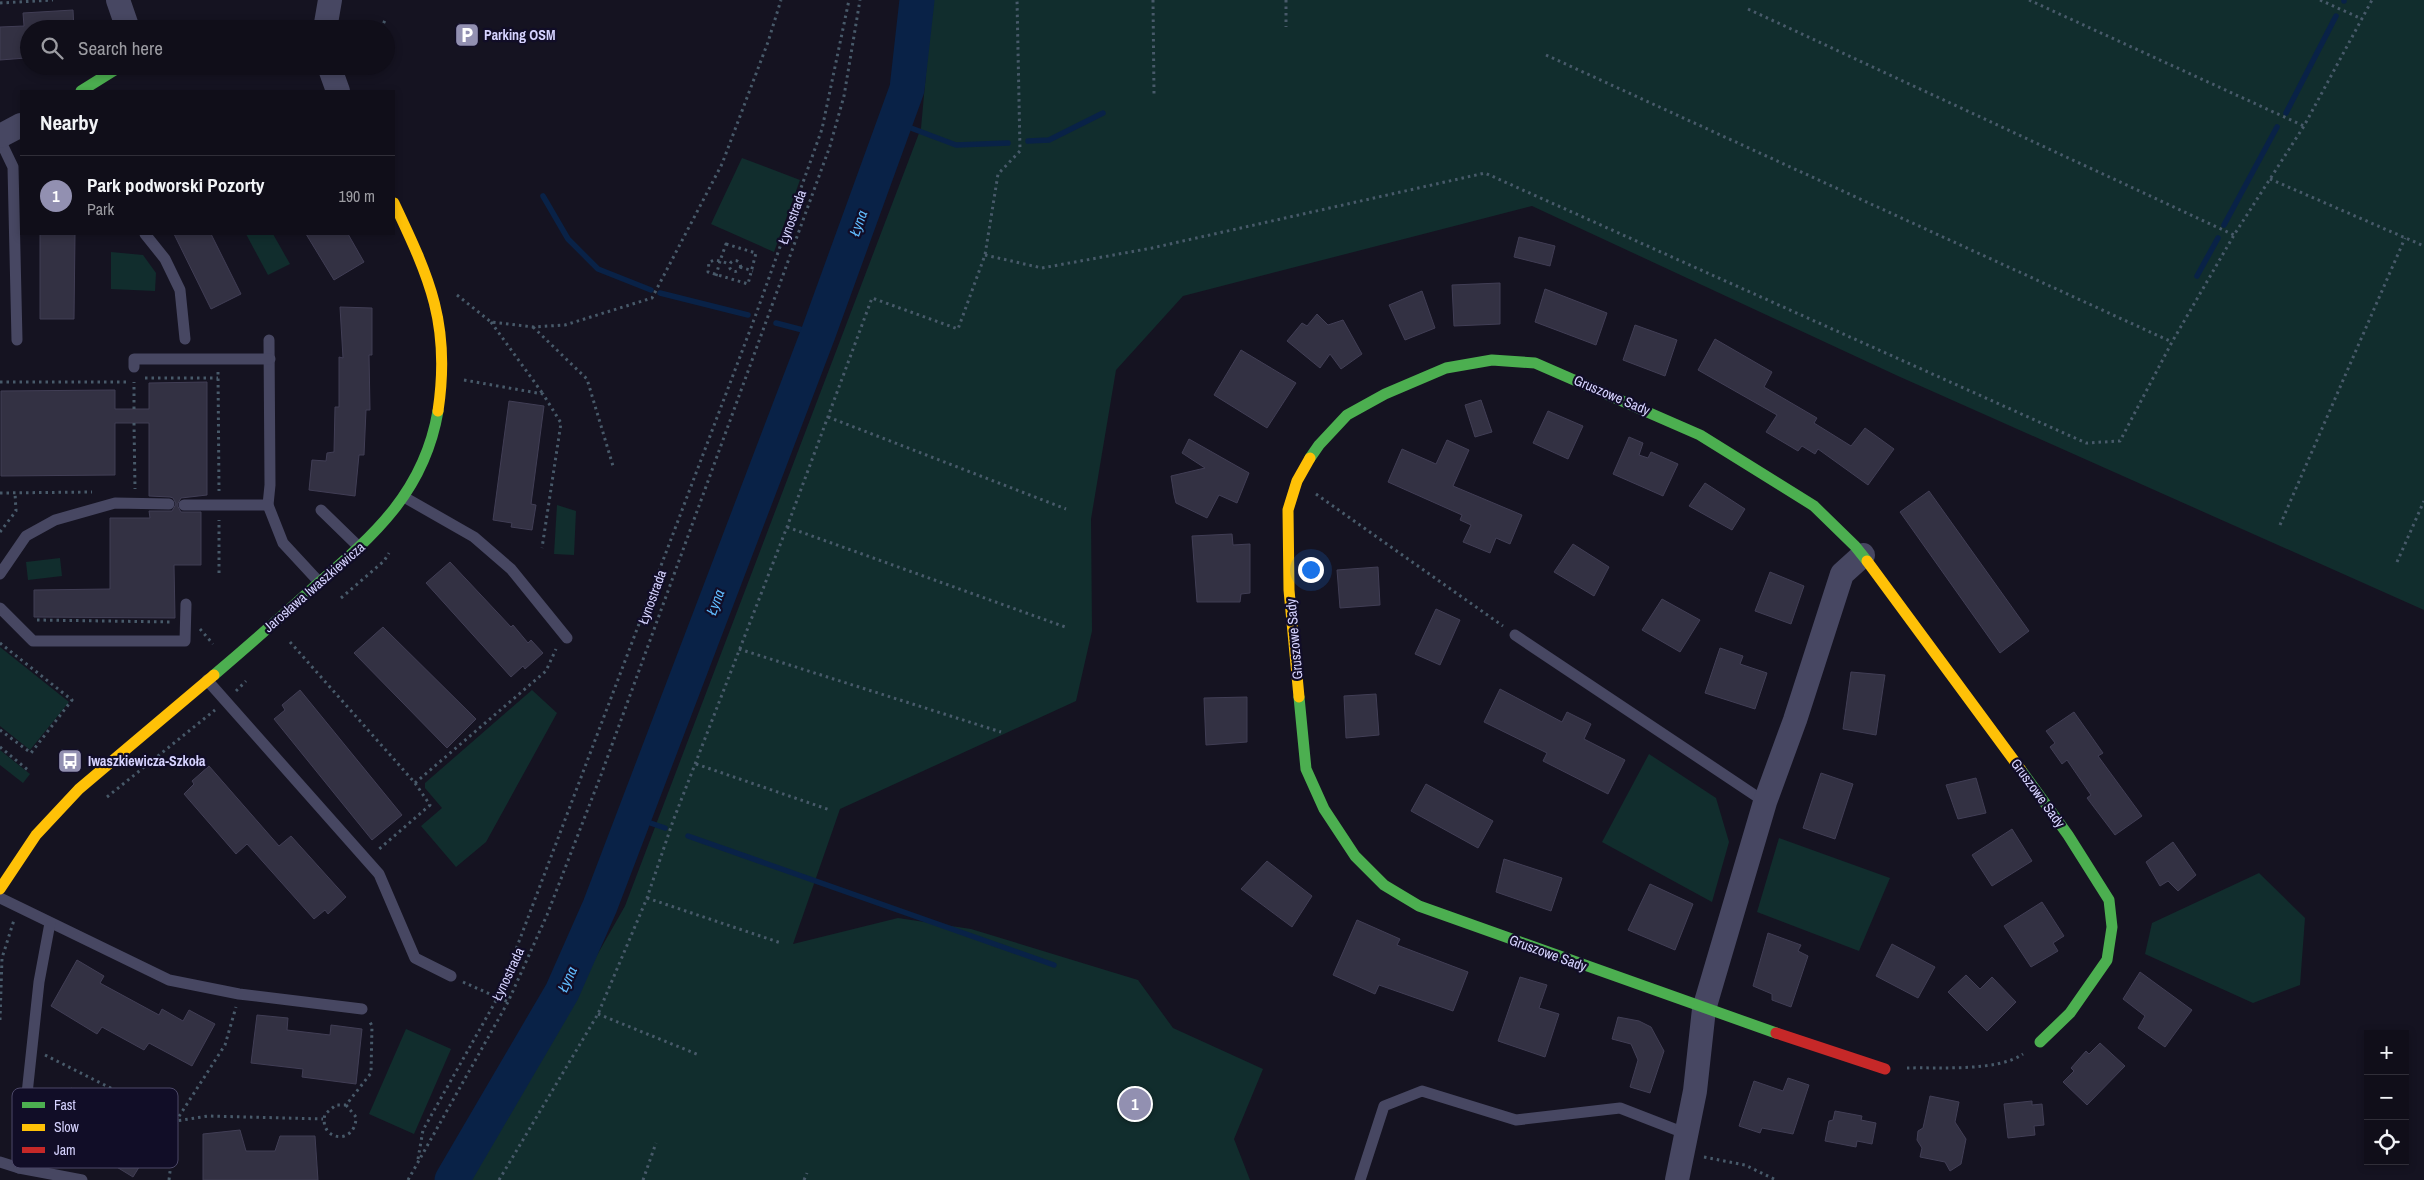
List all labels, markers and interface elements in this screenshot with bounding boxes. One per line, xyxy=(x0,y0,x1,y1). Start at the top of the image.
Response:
search box xyxy=(20,20,395,75)
parking icon: Parking OSM xyxy=(454,22,480,48)
place label: Parking OSM xyxy=(484,26,555,44)
icon: search xyxy=(38,34,66,62)
text: Search here xyxy=(78,35,163,61)
text: Nearby xyxy=(40,108,98,137)
text: Park podworski Pozorty xyxy=(87,172,265,198)
text: 1 xyxy=(52,185,60,207)
text: 190 m xyxy=(339,185,375,207)
street label: Łynostrada xyxy=(774,187,810,247)
text: Park xyxy=(87,198,114,220)
water label: Łyna xyxy=(843,207,872,240)
street label: Gruszowe Sady xyxy=(1571,371,1653,419)
street label: Jarosława Iwaszkiewicza xyxy=(259,538,369,636)
your location xyxy=(1298,557,1324,583)
street label: Łynostrada xyxy=(634,567,670,627)
water label: Łyna xyxy=(700,586,730,619)
street label: Gruszowe Sady xyxy=(1281,598,1306,680)
bus stop icon: Iwaszkiewicza-Szkoła xyxy=(57,748,83,774)
place label: Iwaszkiewicza-Szkoła xyxy=(88,752,206,770)
street label: Gruszowe Sady xyxy=(2007,755,2069,831)
street label: Gruszowe Sady xyxy=(1507,931,1589,975)
street label: Łynostrada xyxy=(488,944,528,1003)
water label: Łyna xyxy=(552,963,582,996)
map controls xyxy=(2364,1030,2409,1165)
button: + xyxy=(2364,1030,2409,1075)
button: − xyxy=(2364,1075,2409,1120)
pin: 1 xyxy=(1119,1085,1151,1123)
legend xyxy=(12,1088,178,1168)
text: Fast xyxy=(54,1096,76,1114)
text: Slow xyxy=(54,1118,80,1136)
button: locate xyxy=(2364,1120,2409,1165)
text: Jam xyxy=(54,1141,76,1159)

